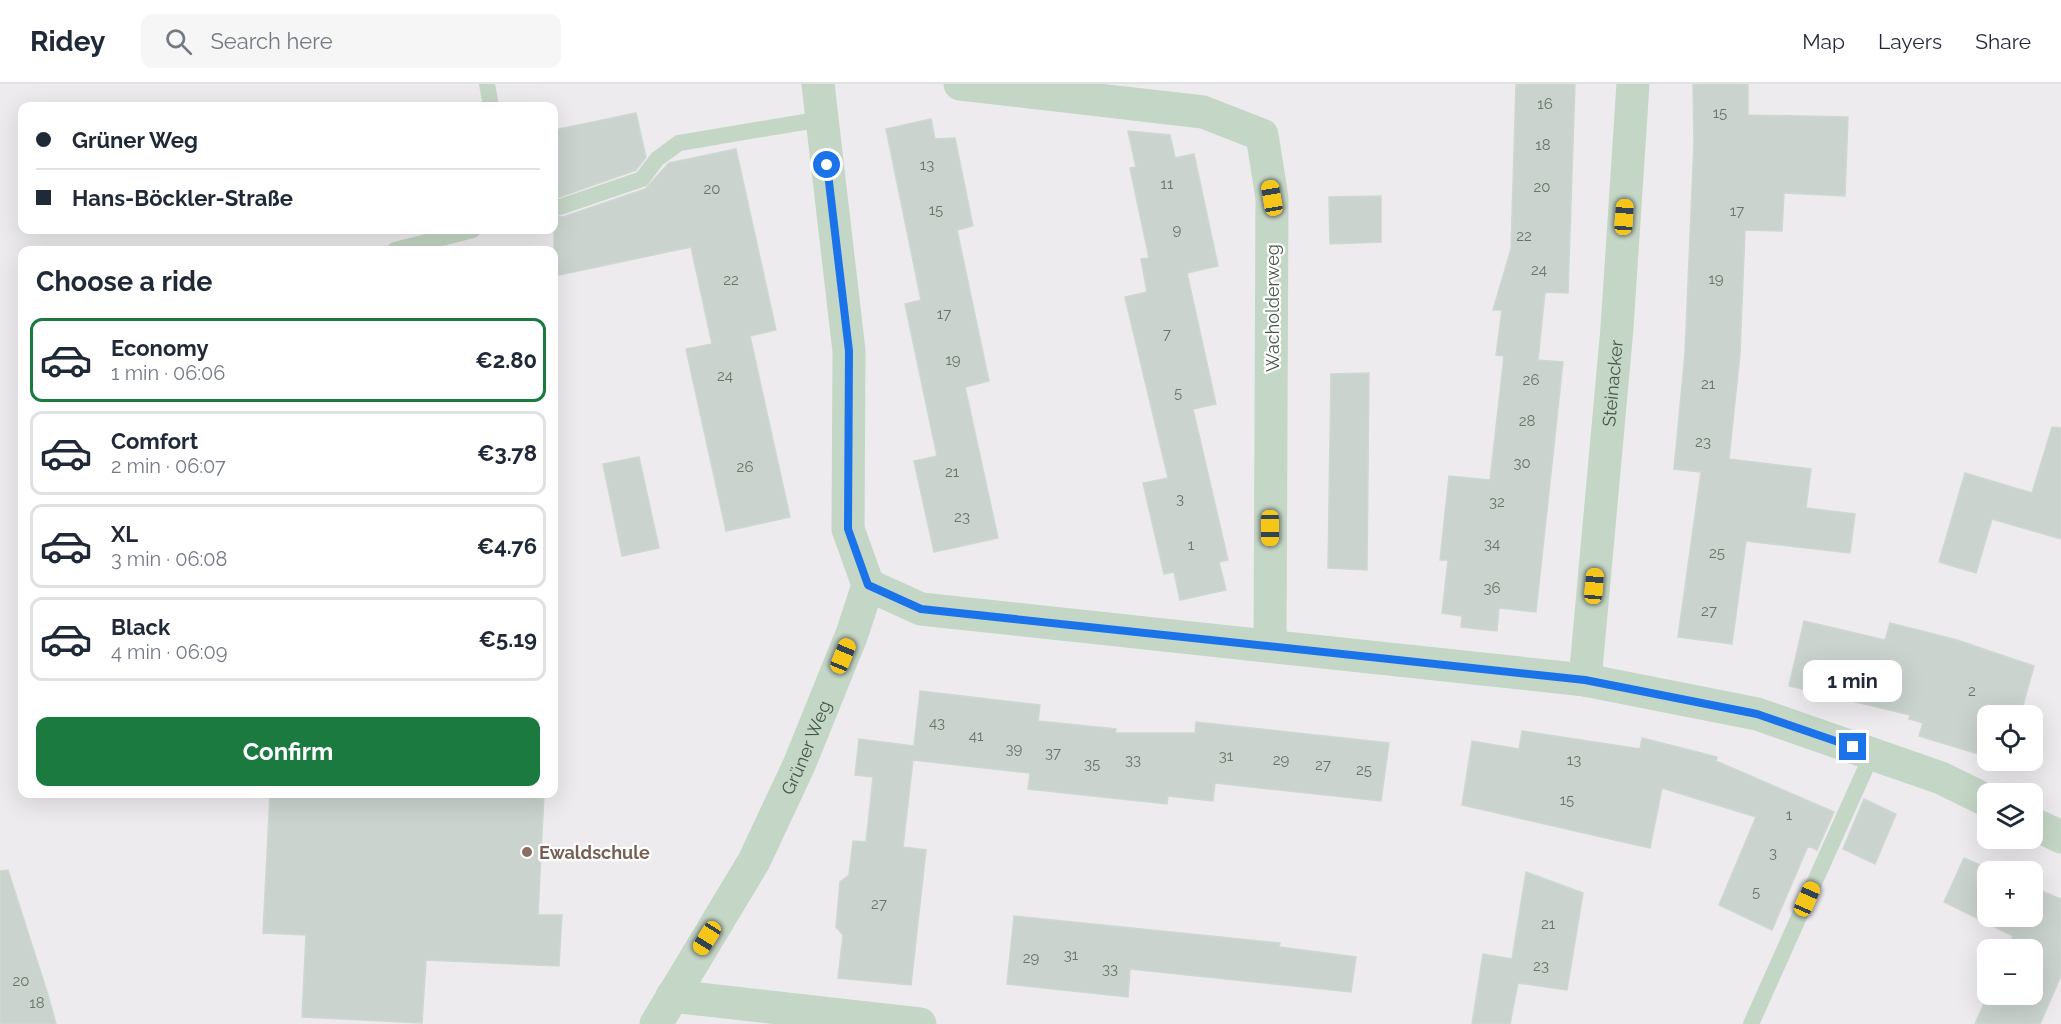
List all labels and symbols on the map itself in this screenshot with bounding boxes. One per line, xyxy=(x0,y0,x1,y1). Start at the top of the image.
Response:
house number: 16 xyxy=(1537,95,1553,113)
house number: 15 xyxy=(1713,104,1727,122)
house number: 18 xyxy=(1535,136,1551,154)
route start xyxy=(813,151,840,178)
house number: 13 xyxy=(920,156,934,174)
house number: 11 xyxy=(1161,175,1174,193)
house number: 20 xyxy=(1534,178,1551,196)
car xyxy=(1260,179,1284,217)
house number: 20 xyxy=(704,180,721,198)
car xyxy=(1614,198,1634,236)
house number: 15 xyxy=(929,201,943,219)
house number: 17 xyxy=(1730,202,1744,220)
house number: 9 xyxy=(1173,221,1182,239)
house number: 22 xyxy=(1516,227,1532,245)
street label: Wacholderweg xyxy=(1262,244,1283,372)
house number: 24 xyxy=(1531,261,1547,279)
house number: 19 xyxy=(1708,270,1724,288)
house number: 22 xyxy=(723,271,739,289)
house number: 17 xyxy=(937,305,951,323)
house number: 7 xyxy=(1163,325,1171,343)
street label: Steinacker xyxy=(1598,338,1626,428)
house number: 19 xyxy=(945,351,961,369)
house number: 24 xyxy=(717,367,733,385)
house number: 26 xyxy=(1523,371,1539,389)
house number: 21 xyxy=(1701,375,1716,393)
house number: 5 xyxy=(1174,384,1182,402)
house number: 28 xyxy=(1519,412,1535,430)
house number: 23 xyxy=(1695,433,1711,451)
house number: 30 xyxy=(1513,454,1531,472)
house number: 26 xyxy=(737,458,753,476)
house number: 21 xyxy=(945,463,960,481)
house number: 3 xyxy=(1176,490,1184,508)
house number: 32 xyxy=(1489,493,1505,511)
house number: 23 xyxy=(954,508,970,526)
car xyxy=(1261,510,1279,546)
house number: 34 xyxy=(1484,535,1500,553)
house number: 1 xyxy=(1188,536,1195,554)
house number: 25 xyxy=(1709,544,1725,562)
car xyxy=(1583,567,1605,605)
house number: 36 xyxy=(1483,579,1501,597)
house number: 27 xyxy=(1701,602,1717,620)
car xyxy=(828,636,858,676)
callout: 1 min xyxy=(1804,660,1902,702)
house number: 2 xyxy=(1968,682,1976,700)
street label: Grüner Weg xyxy=(776,697,835,798)
house number: 43 xyxy=(929,714,945,732)
house number: 41 xyxy=(969,727,984,745)
route end xyxy=(1839,733,1866,760)
house number: 39 xyxy=(1006,740,1023,758)
house number: 37 xyxy=(1045,744,1061,762)
house number: 31 xyxy=(1219,747,1234,765)
house number: 33 xyxy=(1125,751,1141,769)
house number: 29 xyxy=(1273,751,1290,769)
house number: 13 xyxy=(1567,751,1581,769)
house number: 35 xyxy=(1084,755,1100,773)
house number: 27 xyxy=(1315,756,1331,774)
house number: 25 xyxy=(1356,761,1372,779)
house number: 15 xyxy=(1560,791,1574,809)
house number: 1 xyxy=(1786,806,1793,824)
place label: Ewaldschule xyxy=(539,842,650,863)
house number: 3 xyxy=(1769,844,1777,862)
marker: Ewaldschule xyxy=(520,845,534,859)
car xyxy=(1791,879,1823,919)
house number: 5 xyxy=(1752,883,1760,901)
house number: 27 xyxy=(871,895,887,913)
house number: 21 xyxy=(1541,915,1556,933)
car xyxy=(690,918,724,958)
house number: 31 xyxy=(1064,946,1079,964)
house number: 29 xyxy=(1023,949,1040,967)
house number: 23 xyxy=(1533,957,1549,975)
house number: 33 xyxy=(1102,960,1118,978)
house number: 20 xyxy=(13,972,30,990)
house number: 18 xyxy=(29,994,45,1012)

